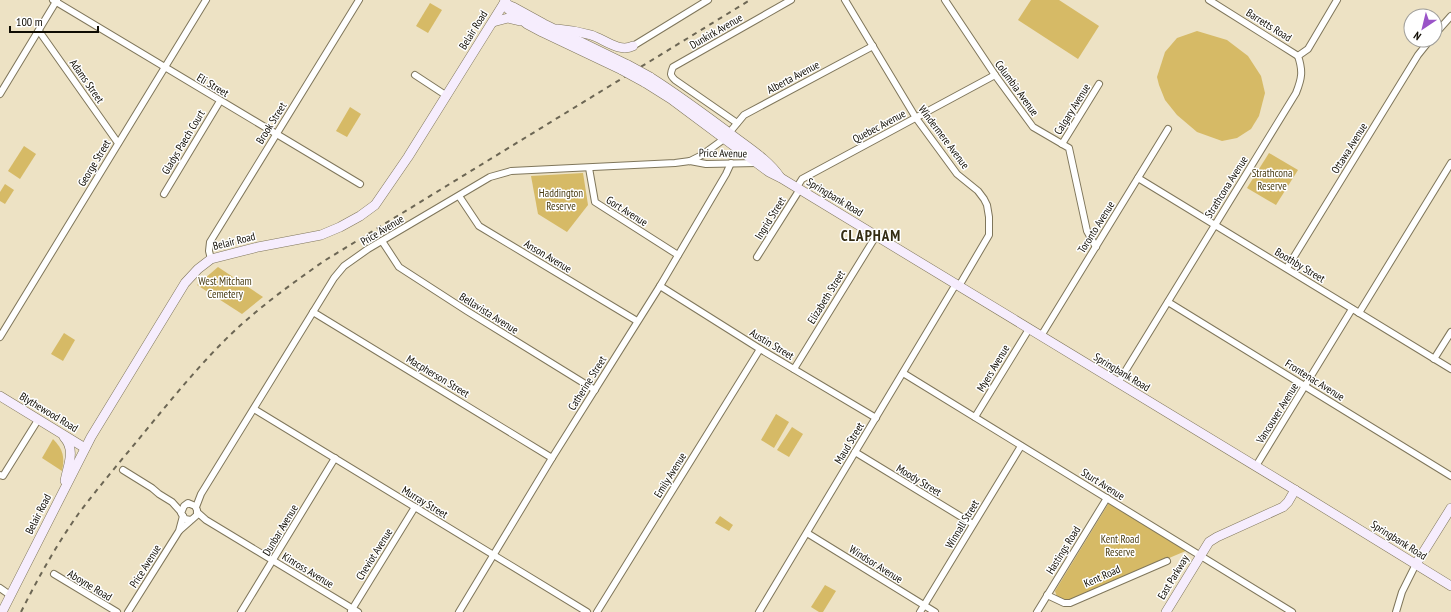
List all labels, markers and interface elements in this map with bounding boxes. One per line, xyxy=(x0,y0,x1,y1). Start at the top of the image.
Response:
street label: Barretts Road xyxy=(1244,6,1295,45)
scale bar xyxy=(10,8,98,34)
street label: Belair Road xyxy=(456,8,491,52)
north arrow xyxy=(1403,8,1443,48)
street label: Dunkirk Avenue xyxy=(687,10,745,52)
text: 100 m xyxy=(16,14,43,29)
text: N xyxy=(1411,29,1424,44)
street label: Adams Street xyxy=(67,56,107,106)
street label: Alberta Avenue xyxy=(764,57,822,97)
street label: Columbia Avenue xyxy=(992,57,1042,119)
street label: Eli Street xyxy=(194,70,232,100)
street label: Calgary Avenue xyxy=(1051,80,1093,137)
street label: Brook Street xyxy=(253,99,289,147)
street label: Windermere Avenue xyxy=(916,102,973,172)
street label: Quebec Avenue xyxy=(850,106,908,146)
street label: Gladys Paech Court xyxy=(158,107,208,177)
street label: Ottawa Avenue xyxy=(1328,120,1370,176)
street label: George Street xyxy=(75,137,113,189)
street label: Price Avenue xyxy=(699,146,748,160)
street label: Strathcona Avenue xyxy=(1201,153,1251,221)
park label: Strathcona Reserve xyxy=(1252,166,1292,193)
street label: Springbank Road xyxy=(804,175,866,219)
park label: Haddington Reserve xyxy=(539,186,583,213)
street label: Gort Avenue xyxy=(604,193,651,229)
street label: Ingrid Street xyxy=(751,194,789,242)
street label: Toronto Avenue xyxy=(1075,198,1118,256)
street label: Price Avenue xyxy=(358,211,407,248)
district label: CLAPHAM xyxy=(841,226,901,245)
street label: Belair Road xyxy=(211,229,257,253)
street label: Anson Avenue xyxy=(522,236,575,276)
street label: Boothby Street xyxy=(1272,245,1328,285)
street label: Elizabeth Street xyxy=(804,268,848,326)
park label: West Mitcham Cemetery xyxy=(198,274,252,301)
street label: Bellavista Avenue xyxy=(457,289,521,337)
street label: Austin Street xyxy=(747,325,797,363)
street label: Myers Avenue xyxy=(974,342,1013,394)
street label: Springbank Road xyxy=(1091,350,1153,394)
street label: Macpherson Street xyxy=(404,352,472,400)
street label: Catherine Street xyxy=(565,353,609,413)
street label: Frontenac Avenue xyxy=(1283,356,1348,404)
street label: Vancouver Avenue xyxy=(1252,380,1301,447)
street label: Blythewood Road xyxy=(17,389,81,435)
street label: Maud Street xyxy=(831,420,867,466)
street label: Emily Avenue xyxy=(651,449,690,500)
street label: Moody Street xyxy=(894,461,944,499)
street label: Sturt Avenue xyxy=(1079,465,1128,503)
street label: Murray Street xyxy=(399,483,451,521)
street label: Belair Road xyxy=(22,491,54,536)
street label: Winnall Street xyxy=(942,497,982,551)
street label: Dunbar Avenue xyxy=(259,501,301,558)
street label: Springbank Road xyxy=(1368,517,1430,563)
street label: Hastings Road xyxy=(1043,523,1083,577)
street label: Cheviot Avenue xyxy=(353,525,396,583)
park label: Kent Road Reserve xyxy=(1101,532,1139,559)
street label: Price Avenue xyxy=(126,541,164,590)
street label: Windsor Avenue xyxy=(847,542,906,586)
street label: Kinross Avenue xyxy=(280,549,337,591)
street label: East Parkway xyxy=(1154,551,1192,602)
street label: Kent Road xyxy=(1082,562,1123,590)
street label: Aboyne Road xyxy=(65,566,115,604)

